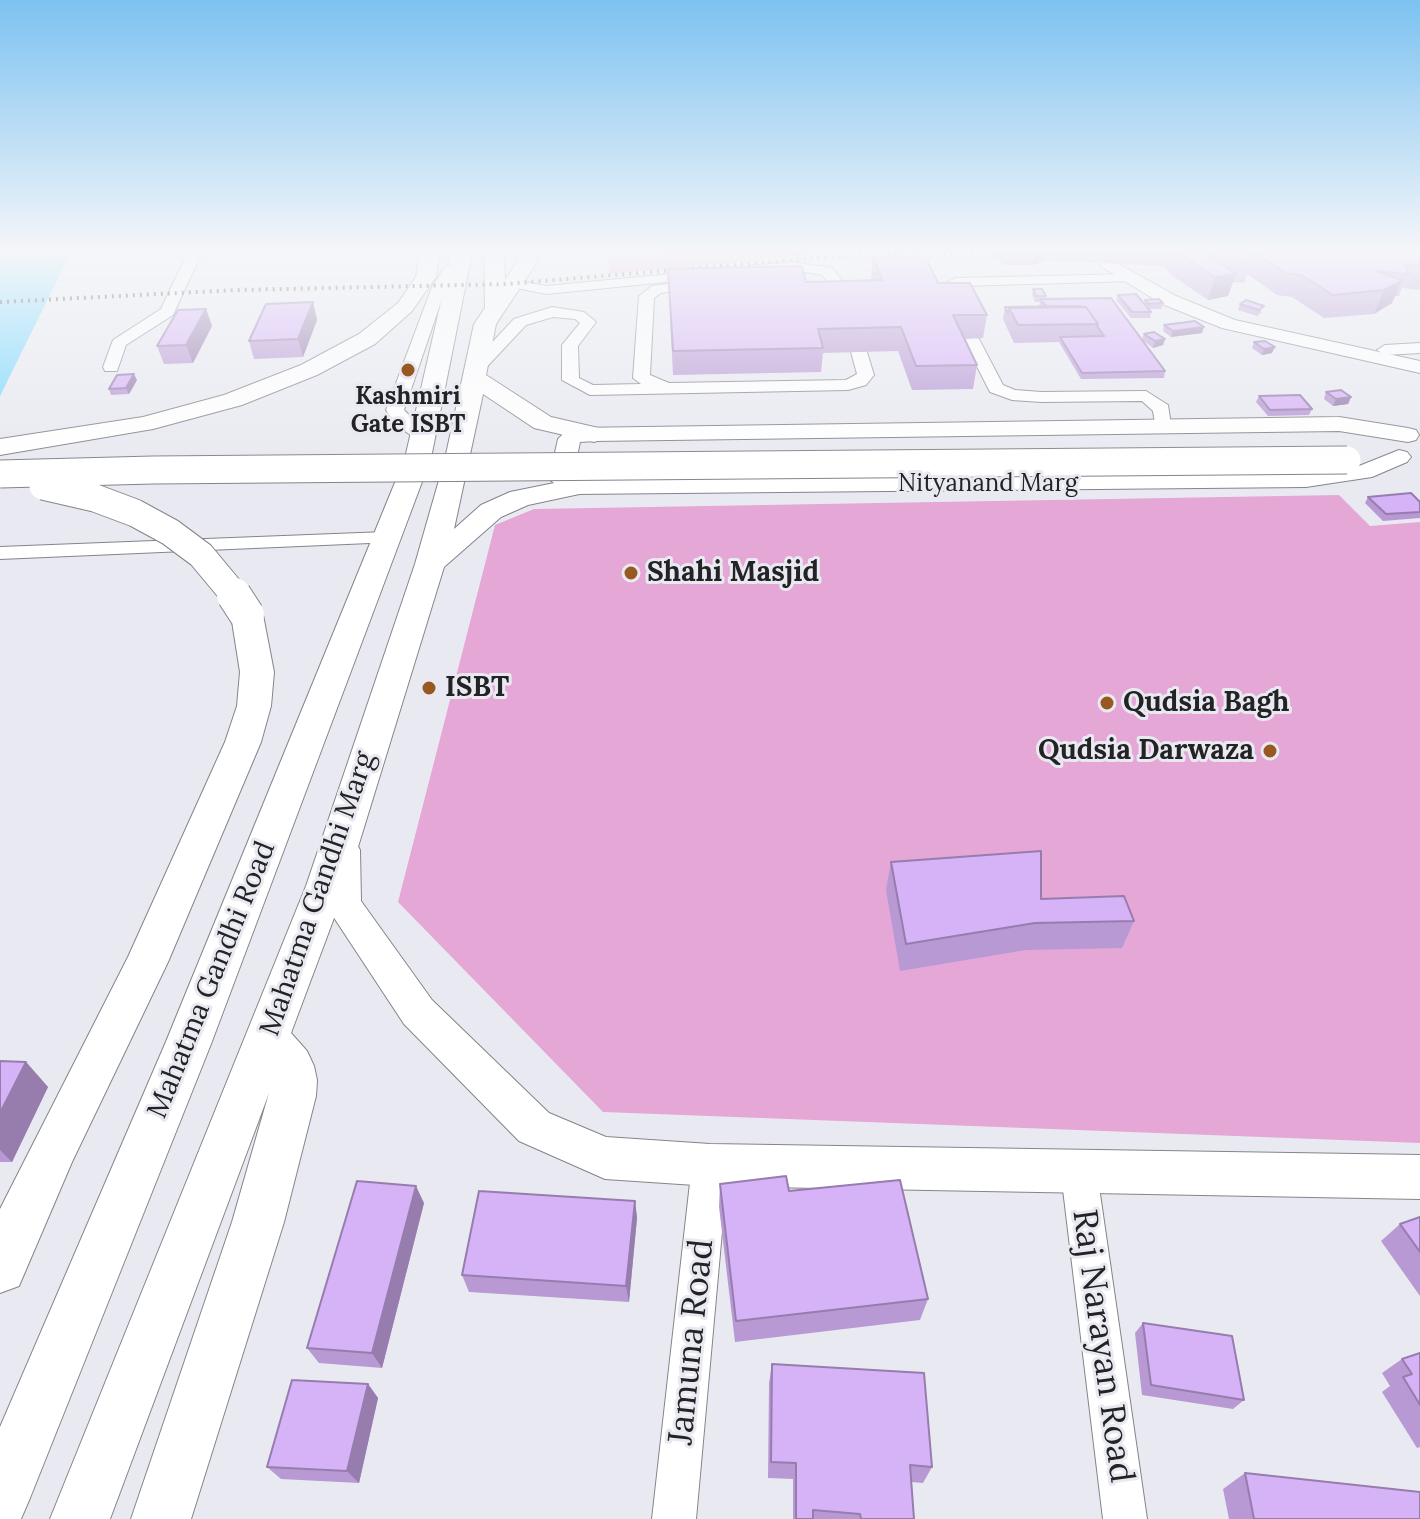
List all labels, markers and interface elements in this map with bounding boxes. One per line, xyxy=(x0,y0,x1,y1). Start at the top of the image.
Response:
marker: Kashmiri Gate ISBT xyxy=(399,361,417,379)
place label: Kashmiri Gate ISBT xyxy=(351,383,465,439)
street label: Nityanand Marg xyxy=(898,470,1078,498)
place label: Shahi Masjid xyxy=(647,556,819,590)
marker: Shahi Masjid xyxy=(622,564,640,582)
place label: ISBT xyxy=(445,671,509,705)
marker: ISBT xyxy=(420,679,438,697)
place label: Qudsia Bagh xyxy=(1123,686,1289,720)
marker: Qudsia Bagh xyxy=(1098,694,1116,712)
place label: Qudsia Darwaza xyxy=(1038,734,1254,768)
marker: Qudsia Darwaza xyxy=(1261,742,1279,760)
street label: Mahatma Gandhi Marg xyxy=(254,748,382,1040)
street label: Mahatma Gandhi Road xyxy=(141,837,283,1123)
street label: Raj Narayan Road xyxy=(1063,1207,1141,1485)
street label: Jamuna Road xyxy=(661,1237,723,1447)

